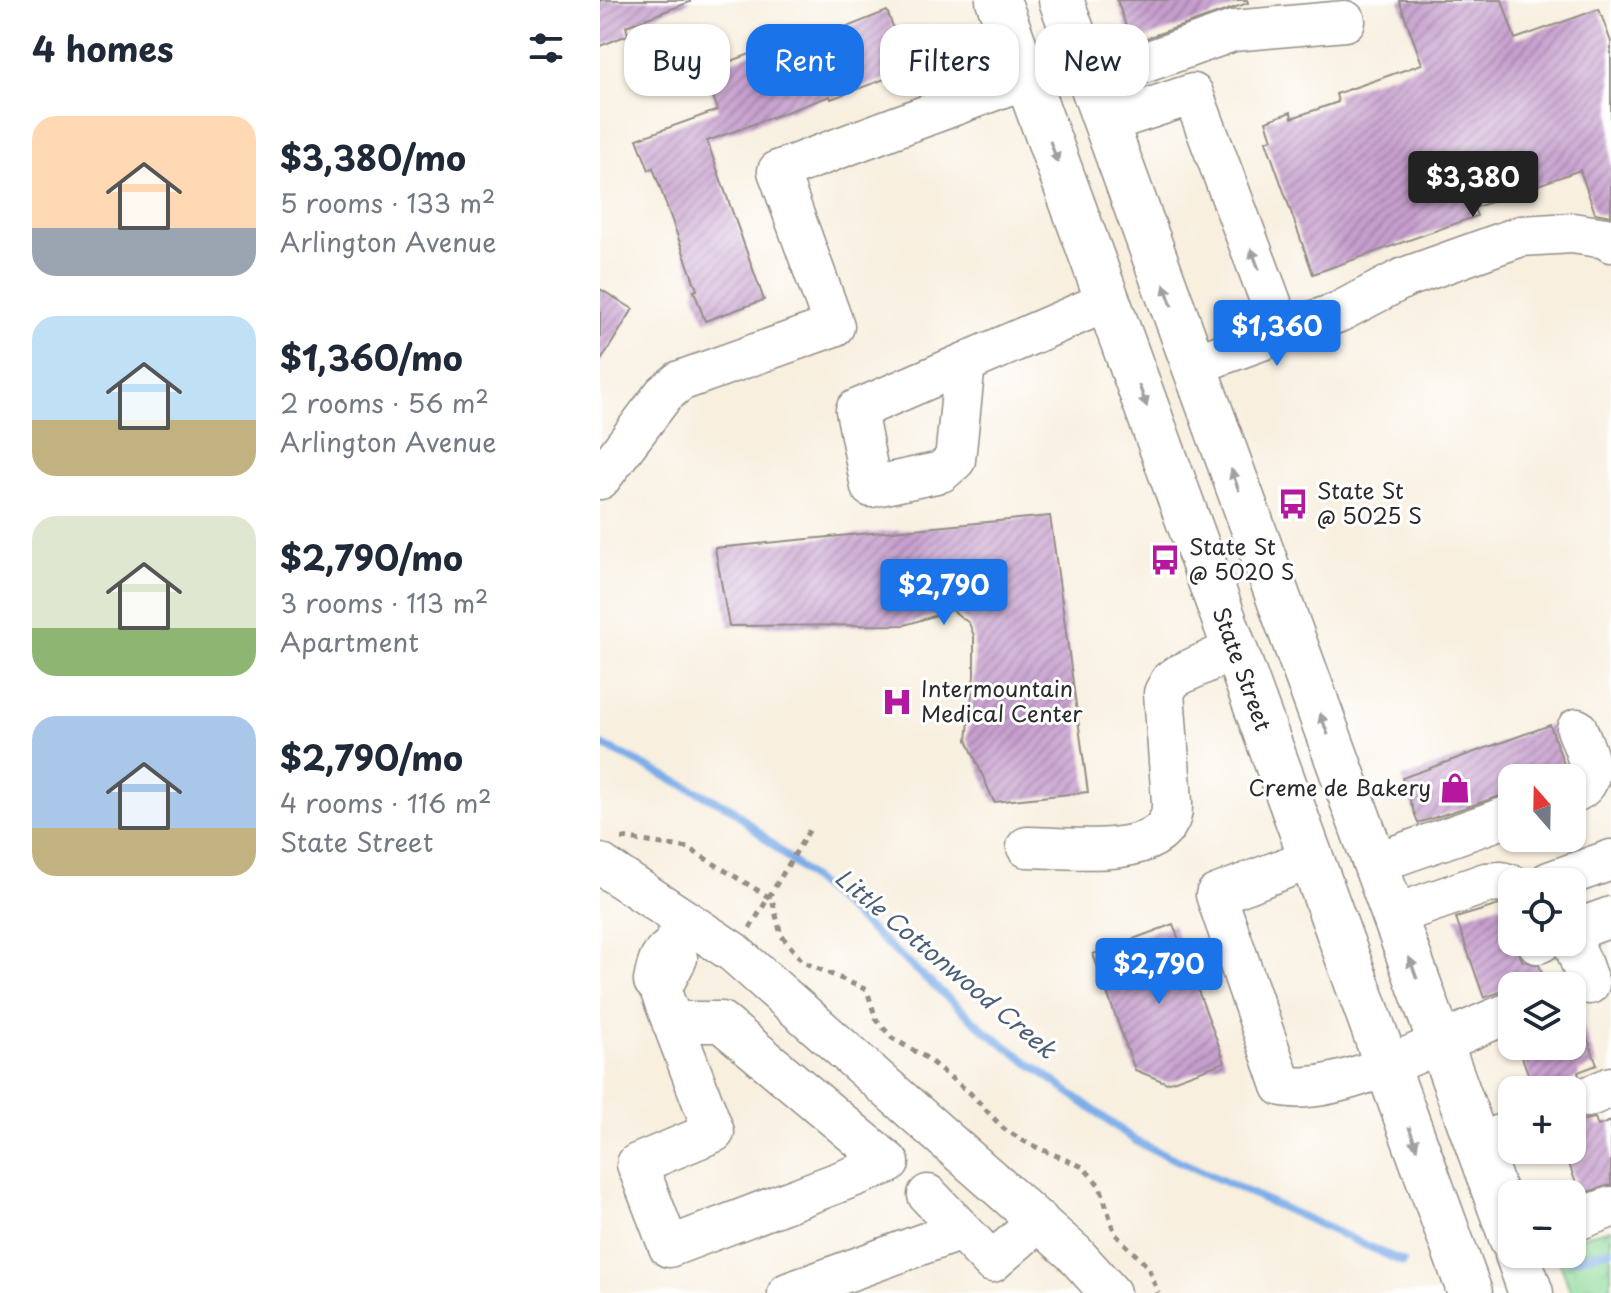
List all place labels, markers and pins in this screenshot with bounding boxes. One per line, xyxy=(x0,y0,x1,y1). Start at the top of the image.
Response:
pin: $3,380 xyxy=(1408,151,1538,219)
pin: $1,360 xyxy=(1212,300,1342,368)
place label: State St @ 5025 S xyxy=(1317,473,1422,531)
bus stop icon: State St @ 5025 S xyxy=(1276,487,1310,521)
place label: State St @ 5020 S xyxy=(1189,529,1295,587)
bus stop icon: State St @ 5020 S xyxy=(1148,543,1182,577)
pin: $2,790 xyxy=(879,559,1009,627)
place label: Intermountain Medical Center xyxy=(921,671,1083,729)
hospital icon: Intermountain Medical Center xyxy=(880,685,914,719)
place label: Creme de Bakery xyxy=(1248,770,1431,803)
shop icon: Creme de Bakery xyxy=(1438,771,1472,805)
pin: $2,790 xyxy=(1094,938,1224,1006)

